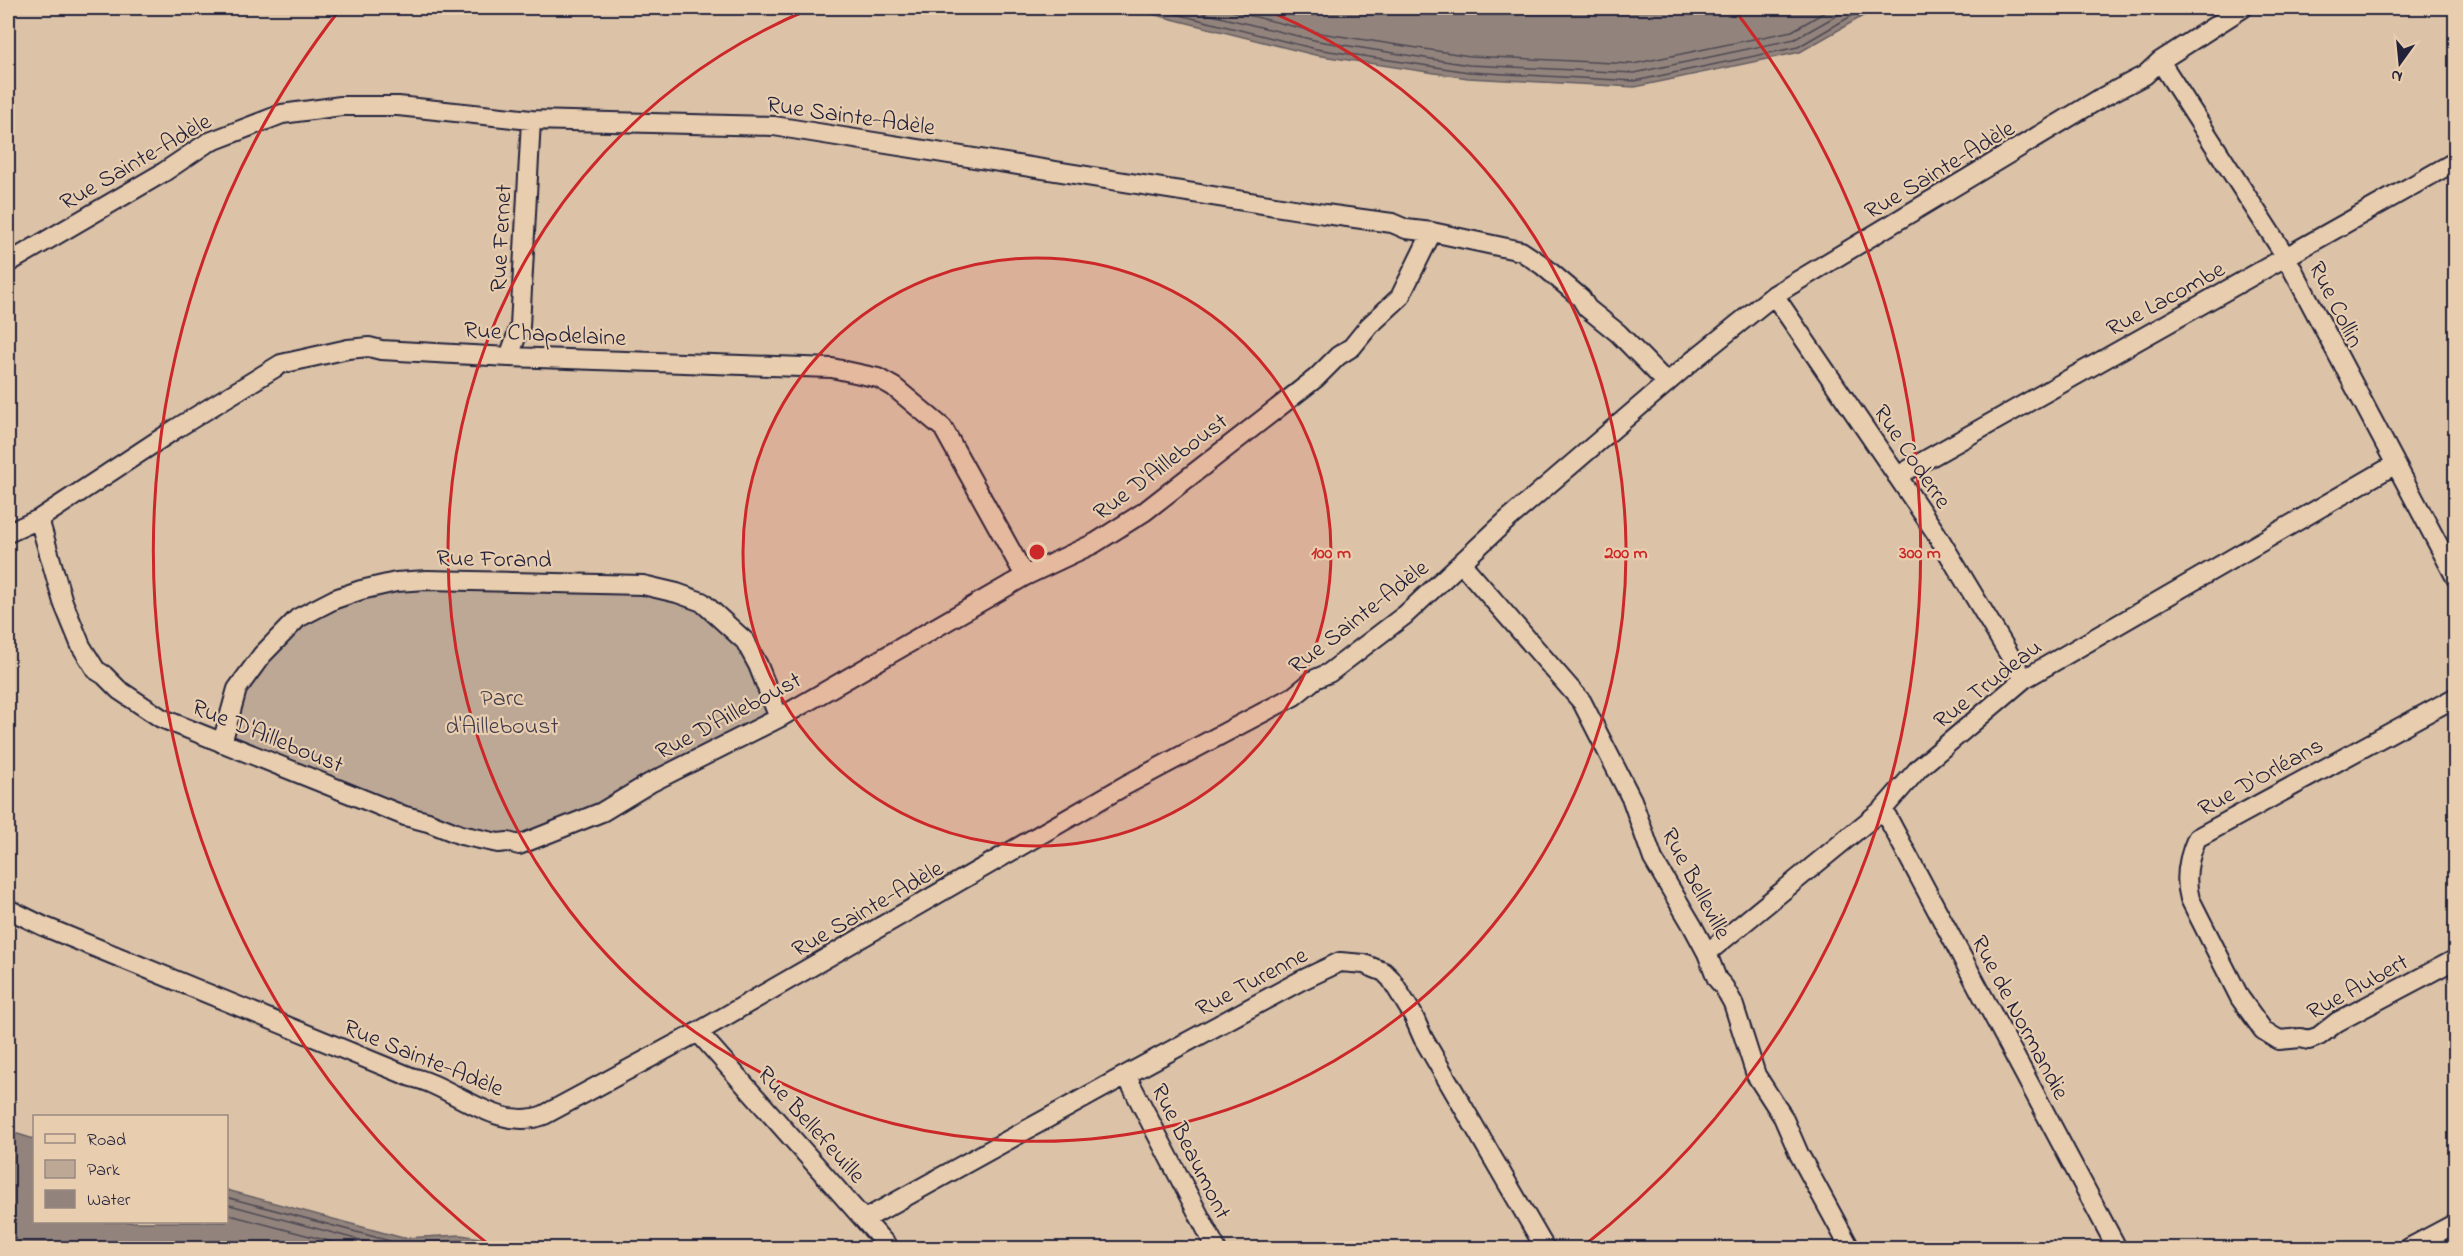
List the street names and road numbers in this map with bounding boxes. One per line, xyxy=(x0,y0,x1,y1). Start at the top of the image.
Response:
street label: Rue Sainte-Adèle xyxy=(764,88,937,147)
street label: Rue Sainte-Adèle xyxy=(54,105,219,221)
street label: Rue Sainte-Adèle xyxy=(1858,112,2022,230)
street label: Rue Fernet xyxy=(482,183,523,293)
street label: Rue Lacombe xyxy=(2101,253,2232,347)
street label: Rue Collin xyxy=(2298,256,2371,354)
street label: Rue Chapdelaine xyxy=(463,314,627,357)
street label: Rue Coderre xyxy=(1863,398,1959,517)
street label: Rue D'Ailleboust xyxy=(1087,406,1236,530)
street label: Rue Forand xyxy=(436,542,552,579)
street label: Rue Sainte-Adèle xyxy=(1282,552,1437,684)
street label: Rue Trudeau xyxy=(1927,631,2050,739)
street label: Rue D'Ailleboust xyxy=(650,664,808,770)
street label: Rue D'Ailleboust xyxy=(186,691,348,784)
street label: Rue D'Orléans xyxy=(2192,729,2330,827)
street label: Rue Belleville xyxy=(1651,822,1739,946)
street label: Rue Sainte-Adèle xyxy=(786,852,951,968)
street label: Rue de Normandie xyxy=(1961,930,2077,1107)
street label: Rue Turenne xyxy=(1190,939,1315,1027)
street label: Rue Aubert xyxy=(2301,946,2415,1030)
street label: Rue Sainte-Adèle xyxy=(338,1011,509,1107)
street label: Rue Bellefeuille xyxy=(748,1059,873,1193)
street label: Rue Beaumont xyxy=(1141,1078,1239,1226)

